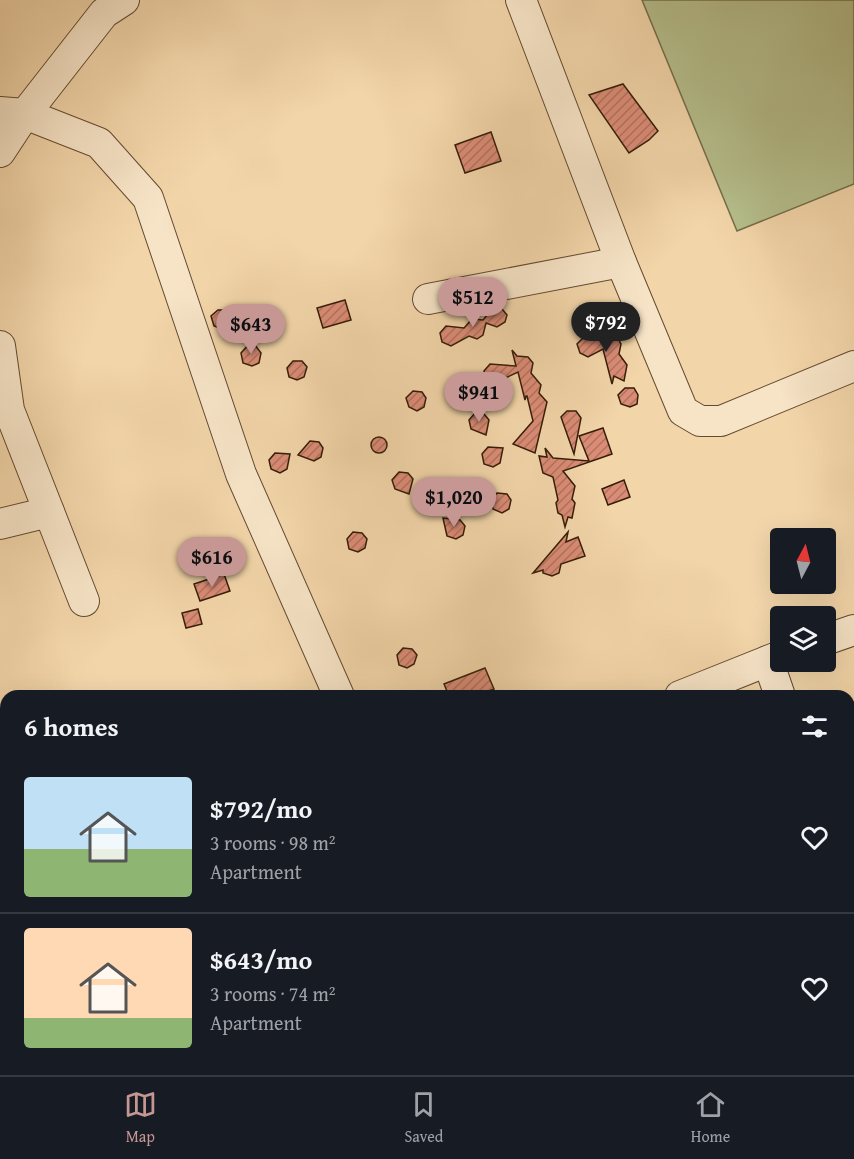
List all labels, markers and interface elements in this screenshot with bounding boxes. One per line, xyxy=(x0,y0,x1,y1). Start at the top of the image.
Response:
pin: $512 xyxy=(437,277,509,328)
text: $512 xyxy=(452,282,494,311)
pin: $792 xyxy=(570,302,642,353)
pin: $643 xyxy=(215,304,287,355)
text: $792 xyxy=(585,307,627,336)
text: $643 xyxy=(230,309,272,338)
pin: $941 xyxy=(443,372,515,423)
text: $941 xyxy=(458,377,500,406)
pin: $1,020 xyxy=(405,477,503,528)
text: $1,020 xyxy=(425,482,483,511)
north arrow xyxy=(770,528,836,594)
map controls xyxy=(770,528,836,672)
pin: $616 xyxy=(176,537,248,588)
text: $616 xyxy=(191,542,233,571)
button: layers xyxy=(770,606,836,672)
text: 6 homes xyxy=(24,707,119,746)
icon: filters xyxy=(798,710,831,743)
text: $792/mo xyxy=(210,789,312,828)
icon: home xyxy=(72,801,144,873)
icon: heart xyxy=(798,821,831,854)
text: 3 rooms · 98 m² xyxy=(210,828,336,857)
text: Apartment xyxy=(210,857,302,886)
text: $643/mo xyxy=(210,940,312,979)
icon: home xyxy=(72,952,144,1024)
icon: heart xyxy=(798,972,831,1005)
text: 3 rooms · 74 m² xyxy=(210,979,336,1008)
text: Apartment xyxy=(210,1008,302,1037)
tab: Map xyxy=(124,1088,157,1148)
tab: Saved xyxy=(404,1088,443,1148)
tab: Home xyxy=(691,1088,730,1148)

